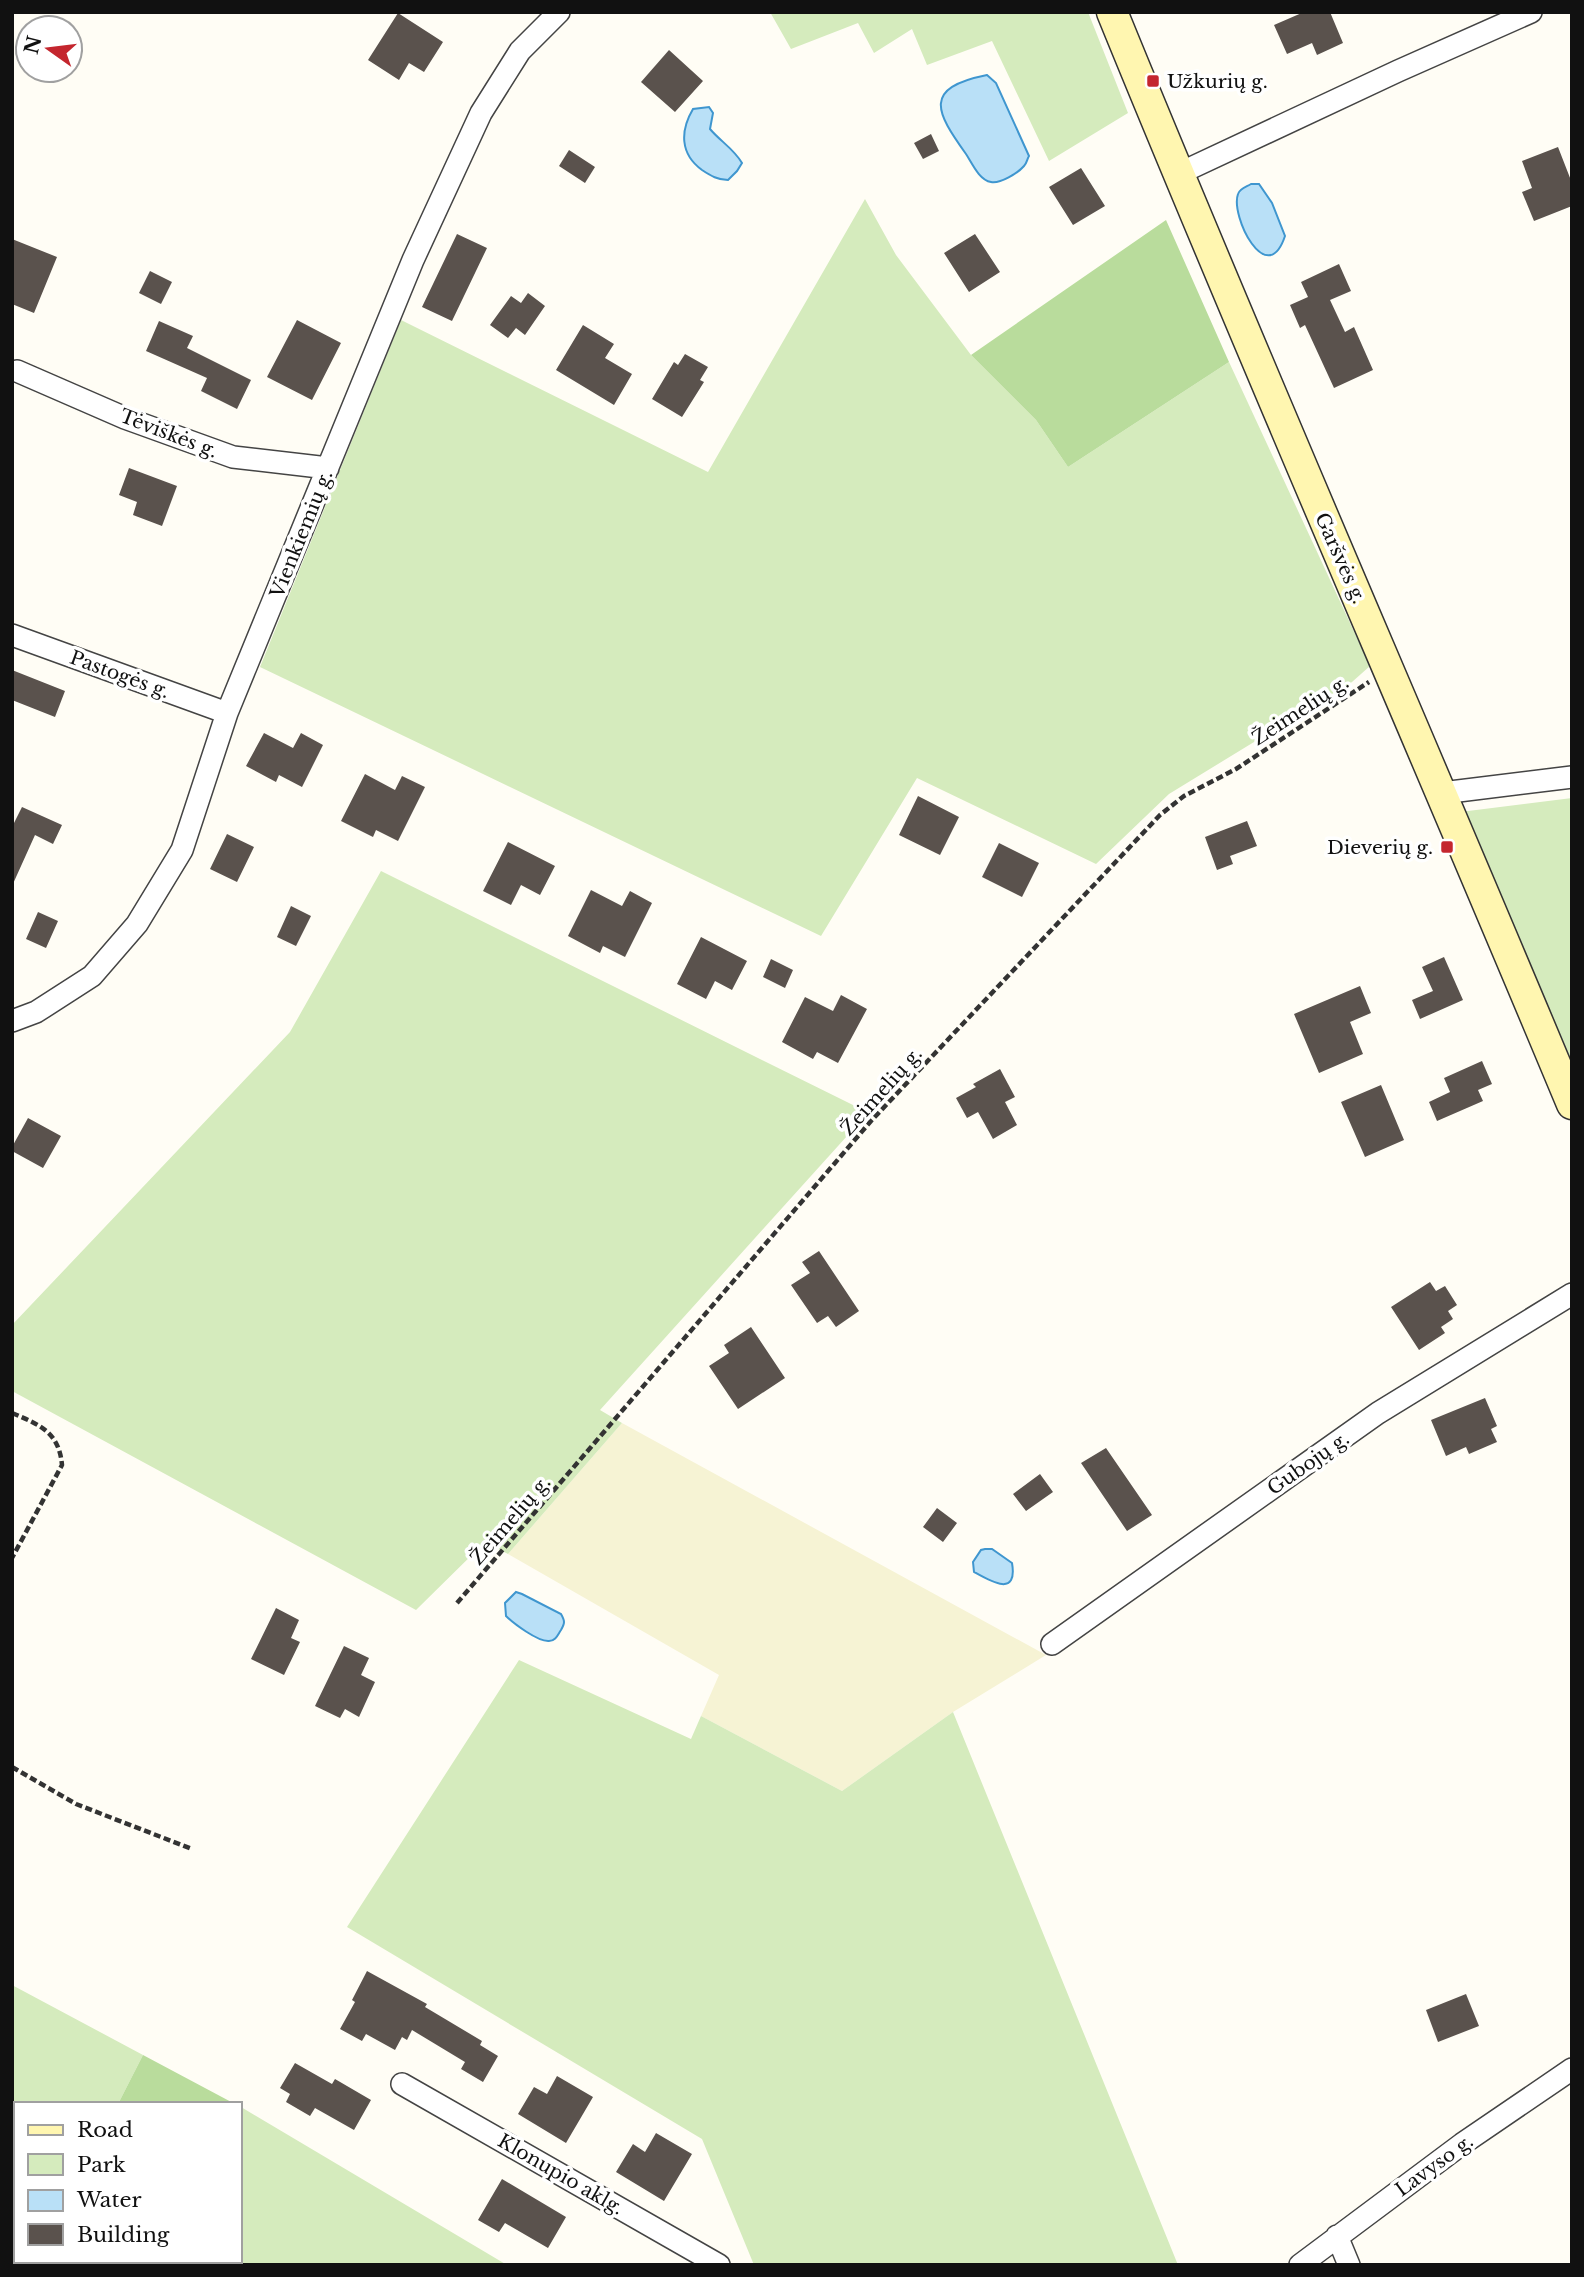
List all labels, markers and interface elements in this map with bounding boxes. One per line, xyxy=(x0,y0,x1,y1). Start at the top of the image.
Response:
north arrow xyxy=(14,14,84,84)
text: N xyxy=(20,33,46,56)
place label: Užkurių g. xyxy=(1167,70,1268,93)
marker: Užkurių g. xyxy=(1145,73,1161,89)
street label: Tėviškės g. xyxy=(117,404,221,463)
street label: Vienkiemių g. xyxy=(265,467,338,602)
street label: Garšvės g. xyxy=(1310,509,1371,607)
street label: Pastogės g. xyxy=(67,646,173,703)
street label: Žeimelių g. xyxy=(1248,671,1353,750)
place label: Dieverių g. xyxy=(1327,836,1433,859)
marker: Dieverių g. xyxy=(1439,839,1455,855)
street label: Žeimelių g. xyxy=(836,1043,927,1140)
street label: Gubojų g. xyxy=(1263,1427,1354,1500)
street label: Žeimelių g. xyxy=(465,1471,555,1570)
legend xyxy=(14,2102,242,2263)
text: Road xyxy=(77,2117,133,2143)
street label: Klonupio aklg. xyxy=(494,2129,628,2220)
street label: Lavyso g. xyxy=(1391,2130,1478,2201)
text: Park xyxy=(77,2152,126,2178)
text: Water xyxy=(76,2187,141,2213)
text: Building xyxy=(77,2222,170,2248)

